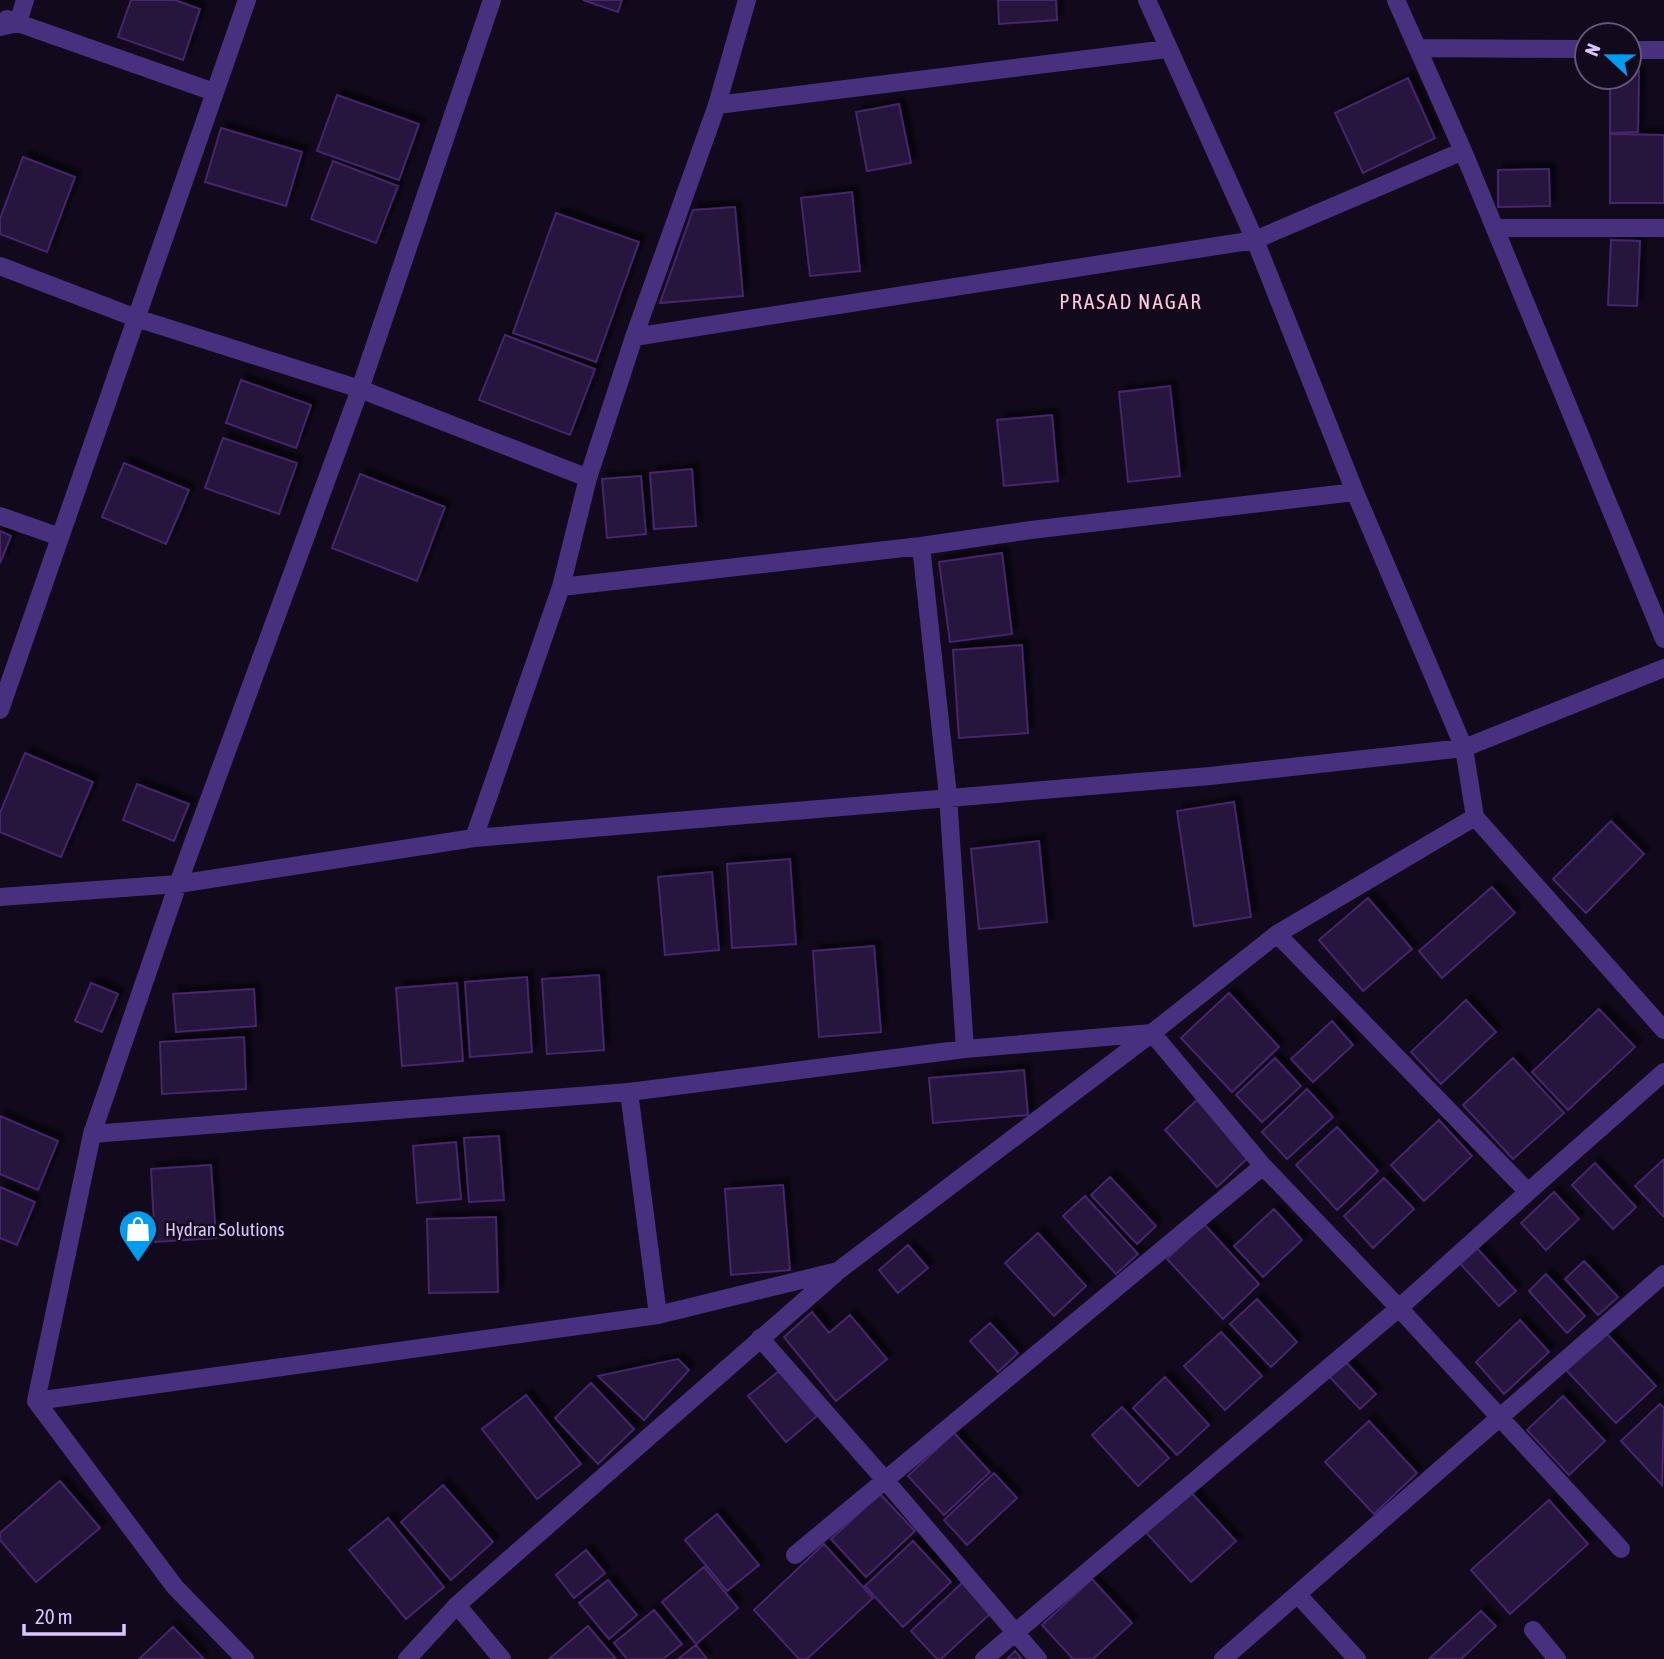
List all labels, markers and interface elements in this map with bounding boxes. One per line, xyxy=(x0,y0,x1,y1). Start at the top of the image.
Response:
north arrow xyxy=(1573,21,1643,91)
text: N xyxy=(1580,40,1605,59)
district label: PRASAD NAGAR xyxy=(1059,289,1203,313)
shop icon: Hydran Solutions xyxy=(117,1208,159,1263)
place label: Hydran Solutions xyxy=(165,1218,285,1240)
scale bar xyxy=(24,1592,124,1636)
text: 20 m xyxy=(35,1604,73,1628)

